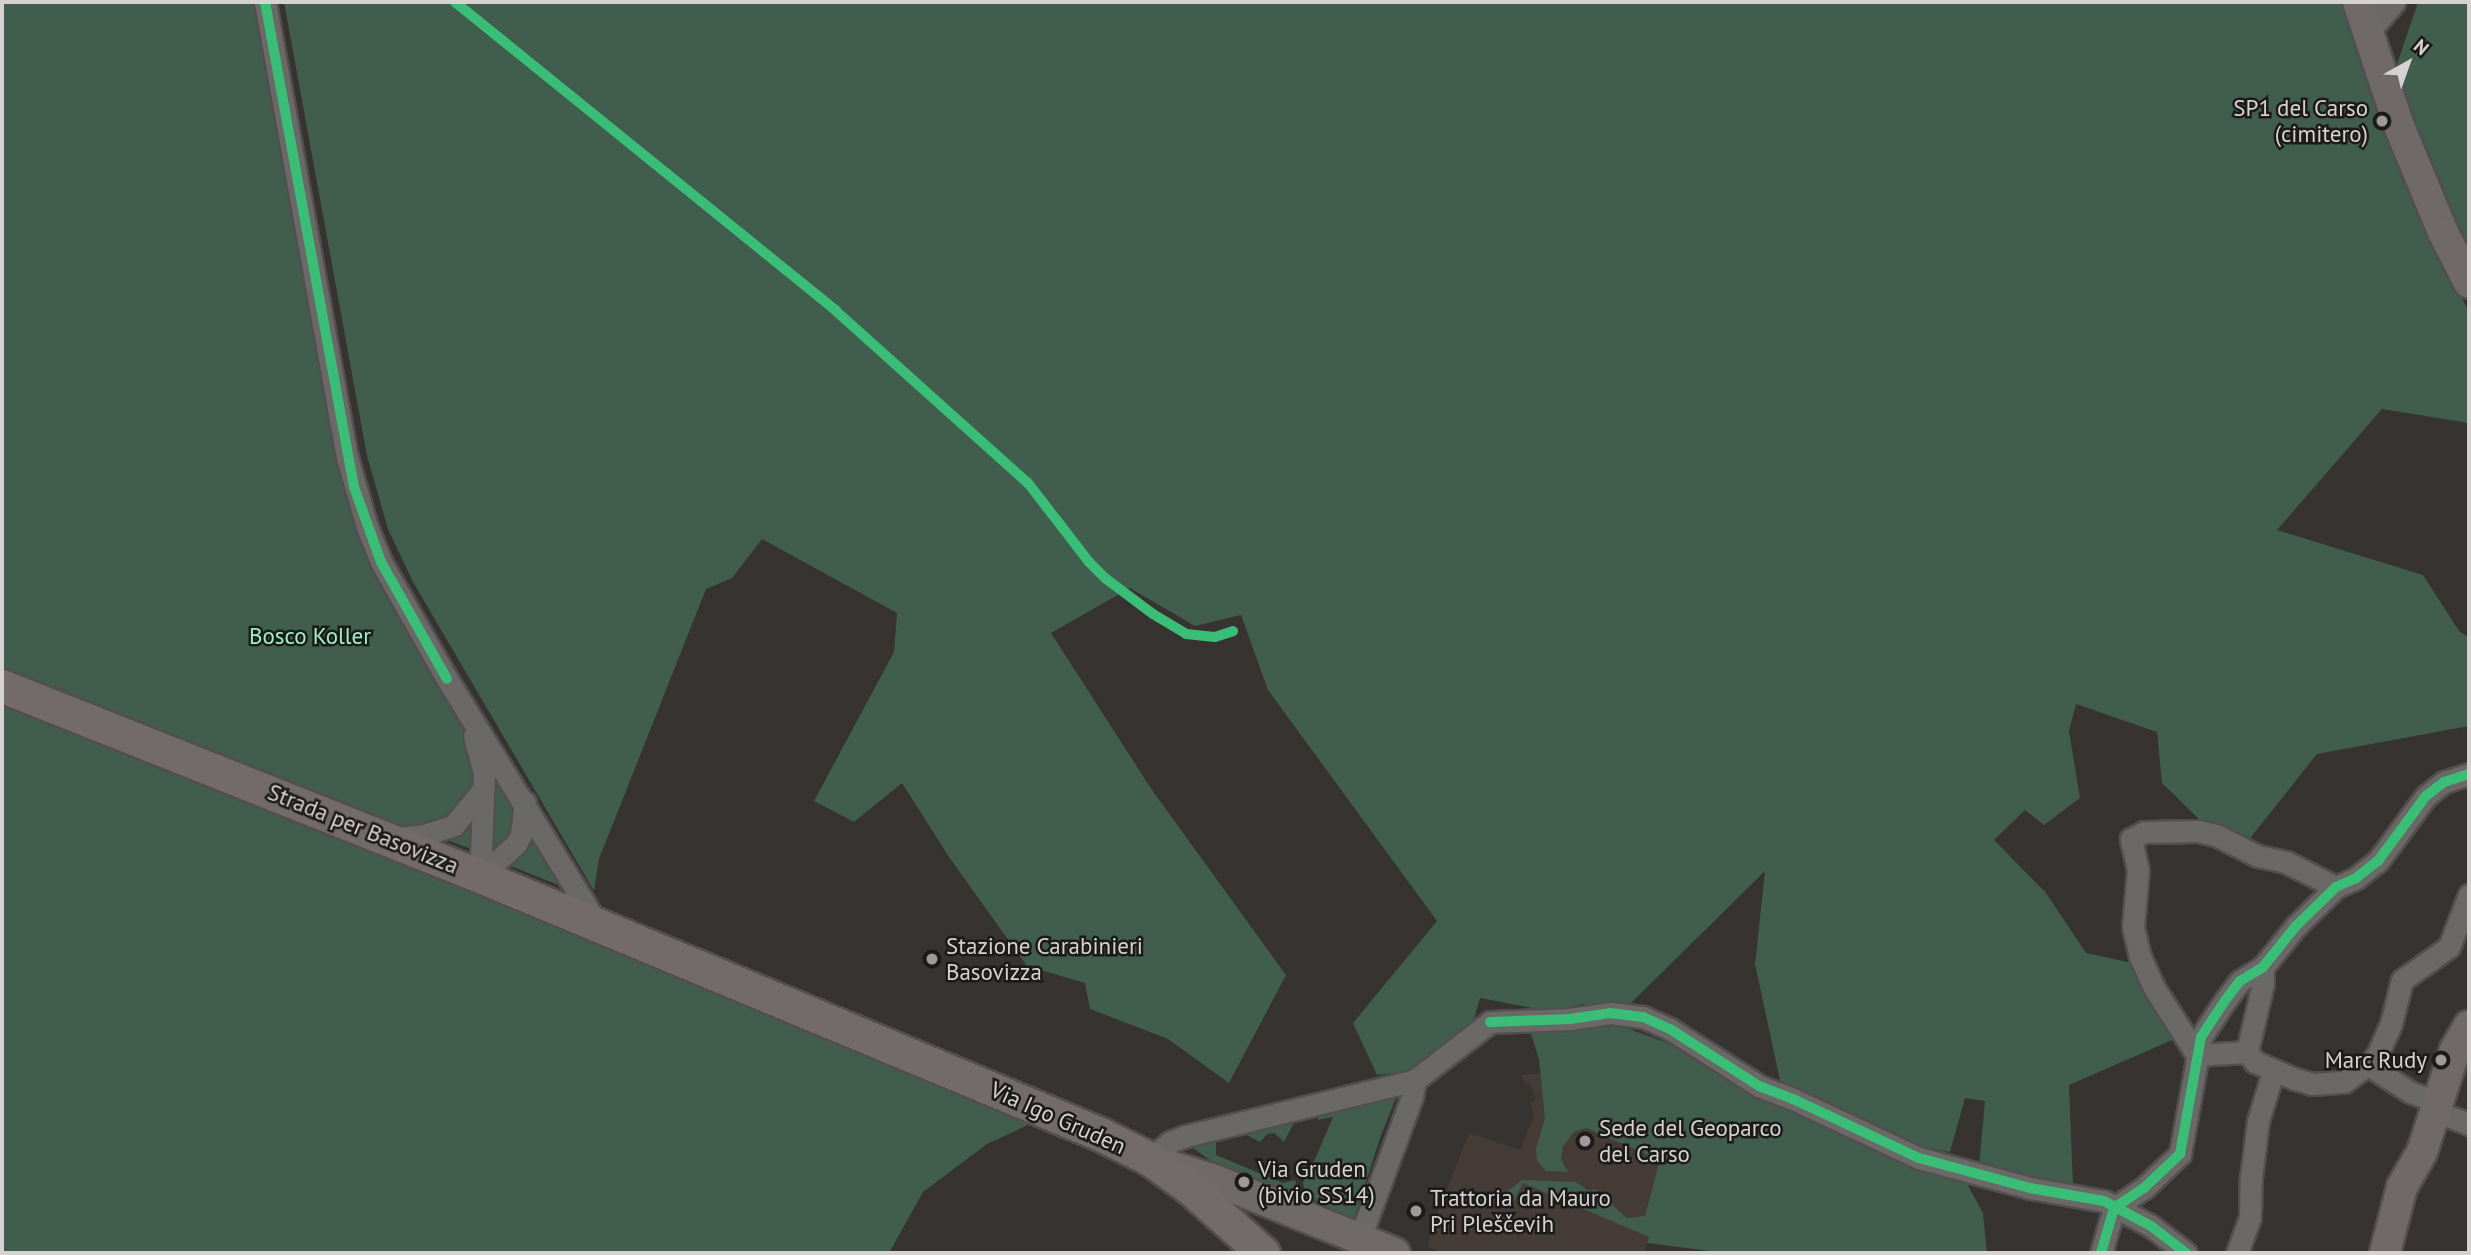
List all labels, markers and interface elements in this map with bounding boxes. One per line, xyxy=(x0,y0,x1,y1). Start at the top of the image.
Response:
north arrow xyxy=(2373,28,2443,98)
text: N xyxy=(2409,34,2434,60)
place label: SP1 del Carso (cimitero) xyxy=(2233,94,2368,148)
marker: SP1 del Carso (cimitero) xyxy=(2374,113,2390,129)
park label: Bosco Koller xyxy=(249,622,371,650)
street label: Strada per Basovizza xyxy=(264,778,462,880)
place label: Stazione Carabinieri Basovizza xyxy=(946,932,1143,986)
marker: Stazione Carabinieri Basovizza xyxy=(924,951,940,967)
place label: Marc Rudy xyxy=(2324,1046,2427,1074)
marker: Marc Rudy xyxy=(2433,1052,2449,1068)
street label: Via Igo Gruden xyxy=(986,1076,1130,1160)
place label: Sede del Geoparco del Carso xyxy=(1599,1114,1782,1168)
marker: Sede del Geoparco del Carso xyxy=(1577,1133,1593,1149)
place label: Via Gruden (bivio SS14) xyxy=(1258,1155,1375,1209)
marker: Via Gruden (bivio SS14) xyxy=(1236,1174,1252,1190)
place label: Trattoria da Mauro Pri Pleščevih xyxy=(1430,1184,1611,1238)
marker: Trattoria da Mauro Pri Pleščevih xyxy=(1408,1203,1424,1219)

